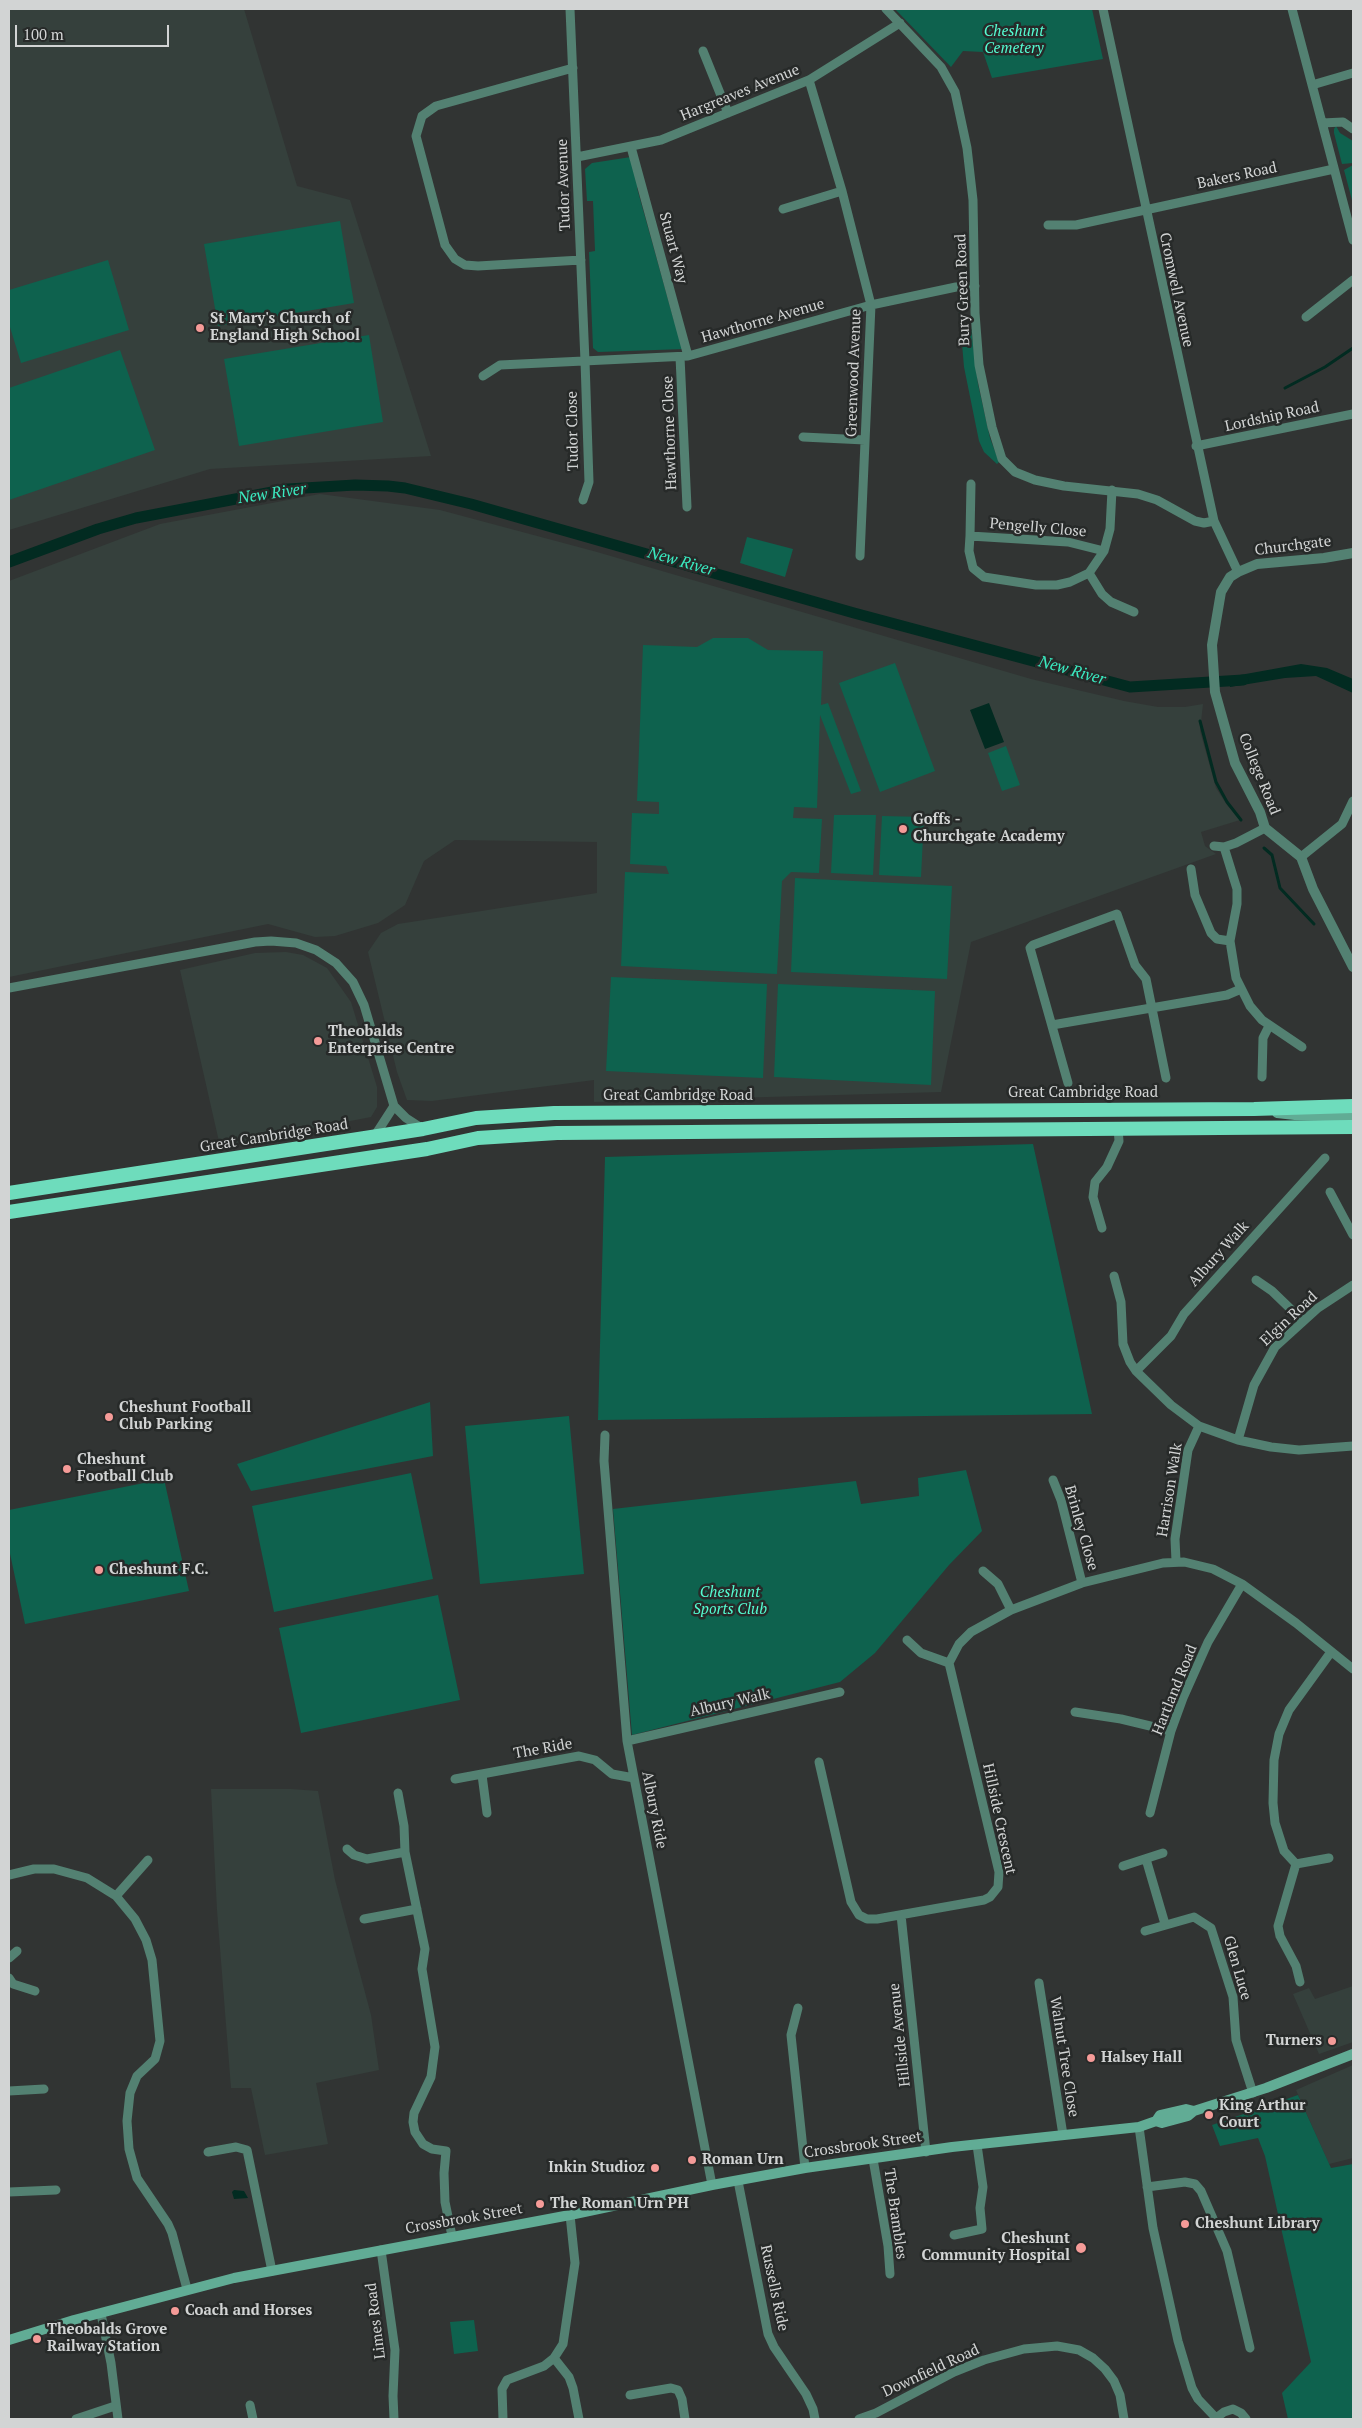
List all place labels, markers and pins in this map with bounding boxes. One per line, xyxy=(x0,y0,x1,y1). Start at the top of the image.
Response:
place label: St Mary's Church of England High School xyxy=(210,310,360,345)
marker: St Mary's Church of England High School xyxy=(194,322,206,334)
place label: Goffs - Churchgate Academy xyxy=(913,811,1065,846)
marker: Goffs - Churchgate Academy xyxy=(897,823,909,835)
place label: Theobalds Enterprise Centre xyxy=(328,1023,454,1058)
marker: Theobalds Enterprise Centre xyxy=(312,1035,324,1047)
place label: Cheshunt Football Club Parking xyxy=(119,1399,251,1434)
marker: Cheshunt Football Club Parking xyxy=(103,1411,115,1423)
place label: Cheshunt Football Club xyxy=(77,1451,173,1486)
marker: Cheshunt Football Club xyxy=(61,1463,73,1475)
place label: Cheshunt F.C. xyxy=(109,1561,209,1579)
marker: Cheshunt F.C. xyxy=(93,1564,105,1576)
place label: Turners xyxy=(1266,2032,1322,2050)
marker: Turners xyxy=(1326,2035,1338,2047)
place label: Halsey Hall xyxy=(1101,2049,1182,2067)
marker: Halsey Hall xyxy=(1085,2052,1097,2064)
place label: King Arthur Court xyxy=(1219,2097,1306,2132)
marker: King Arthur Court xyxy=(1203,2109,1215,2121)
place label: Roman Urn xyxy=(702,2151,784,2169)
marker: Roman Urn xyxy=(686,2154,698,2166)
place label: Inkin Studioz xyxy=(548,2159,645,2177)
marker: Inkin Studioz xyxy=(649,2162,661,2174)
place label: The Roman Urn PH xyxy=(550,2195,689,2213)
marker: The Roman Urn PH xyxy=(534,2198,546,2210)
place label: Cheshunt Library xyxy=(1195,2215,1320,2233)
marker: Cheshunt Library xyxy=(1179,2218,1191,2230)
place label: Cheshunt Community Hospital xyxy=(921,2230,1070,2265)
marker: Cheshunt Community Hospital xyxy=(1074,2241,1088,2255)
place label: Coach and Horses xyxy=(185,2302,312,2320)
marker: Coach and Horses xyxy=(169,2305,181,2317)
place label: Theobalds Grove Railway Station xyxy=(47,2321,167,2356)
marker: Theobalds Grove Railway Station xyxy=(31,2333,43,2345)

